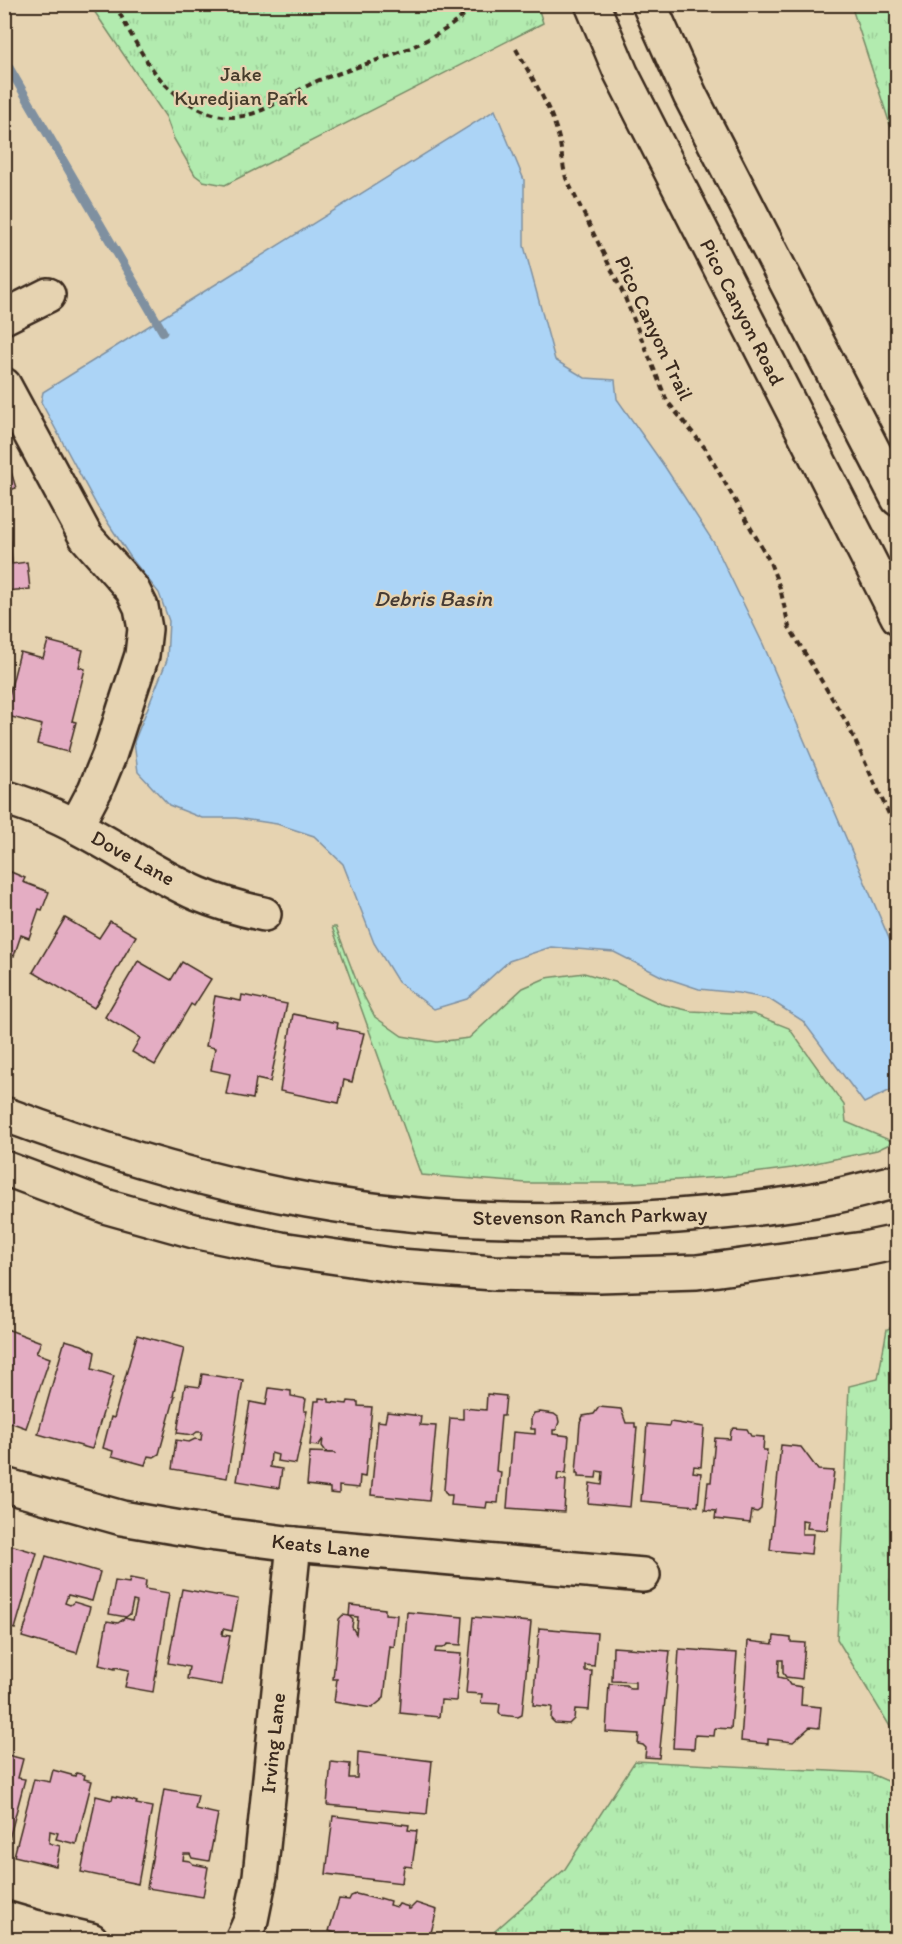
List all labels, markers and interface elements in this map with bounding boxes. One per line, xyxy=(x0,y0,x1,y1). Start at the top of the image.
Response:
park label: Jake Kuredjian Park xyxy=(174,61,308,110)
street label: Pico Canyon Road xyxy=(695,234,790,389)
street label: Pico Canyon Trail xyxy=(610,251,699,404)
water label: Debris Basin xyxy=(374,585,492,612)
street label: Dove Lane xyxy=(87,824,179,891)
street label: Stevenson Ranch Parkway xyxy=(472,1201,708,1230)
street label: Keats Lane xyxy=(270,1528,372,1563)
street label: Irving Lane xyxy=(255,1691,290,1794)

